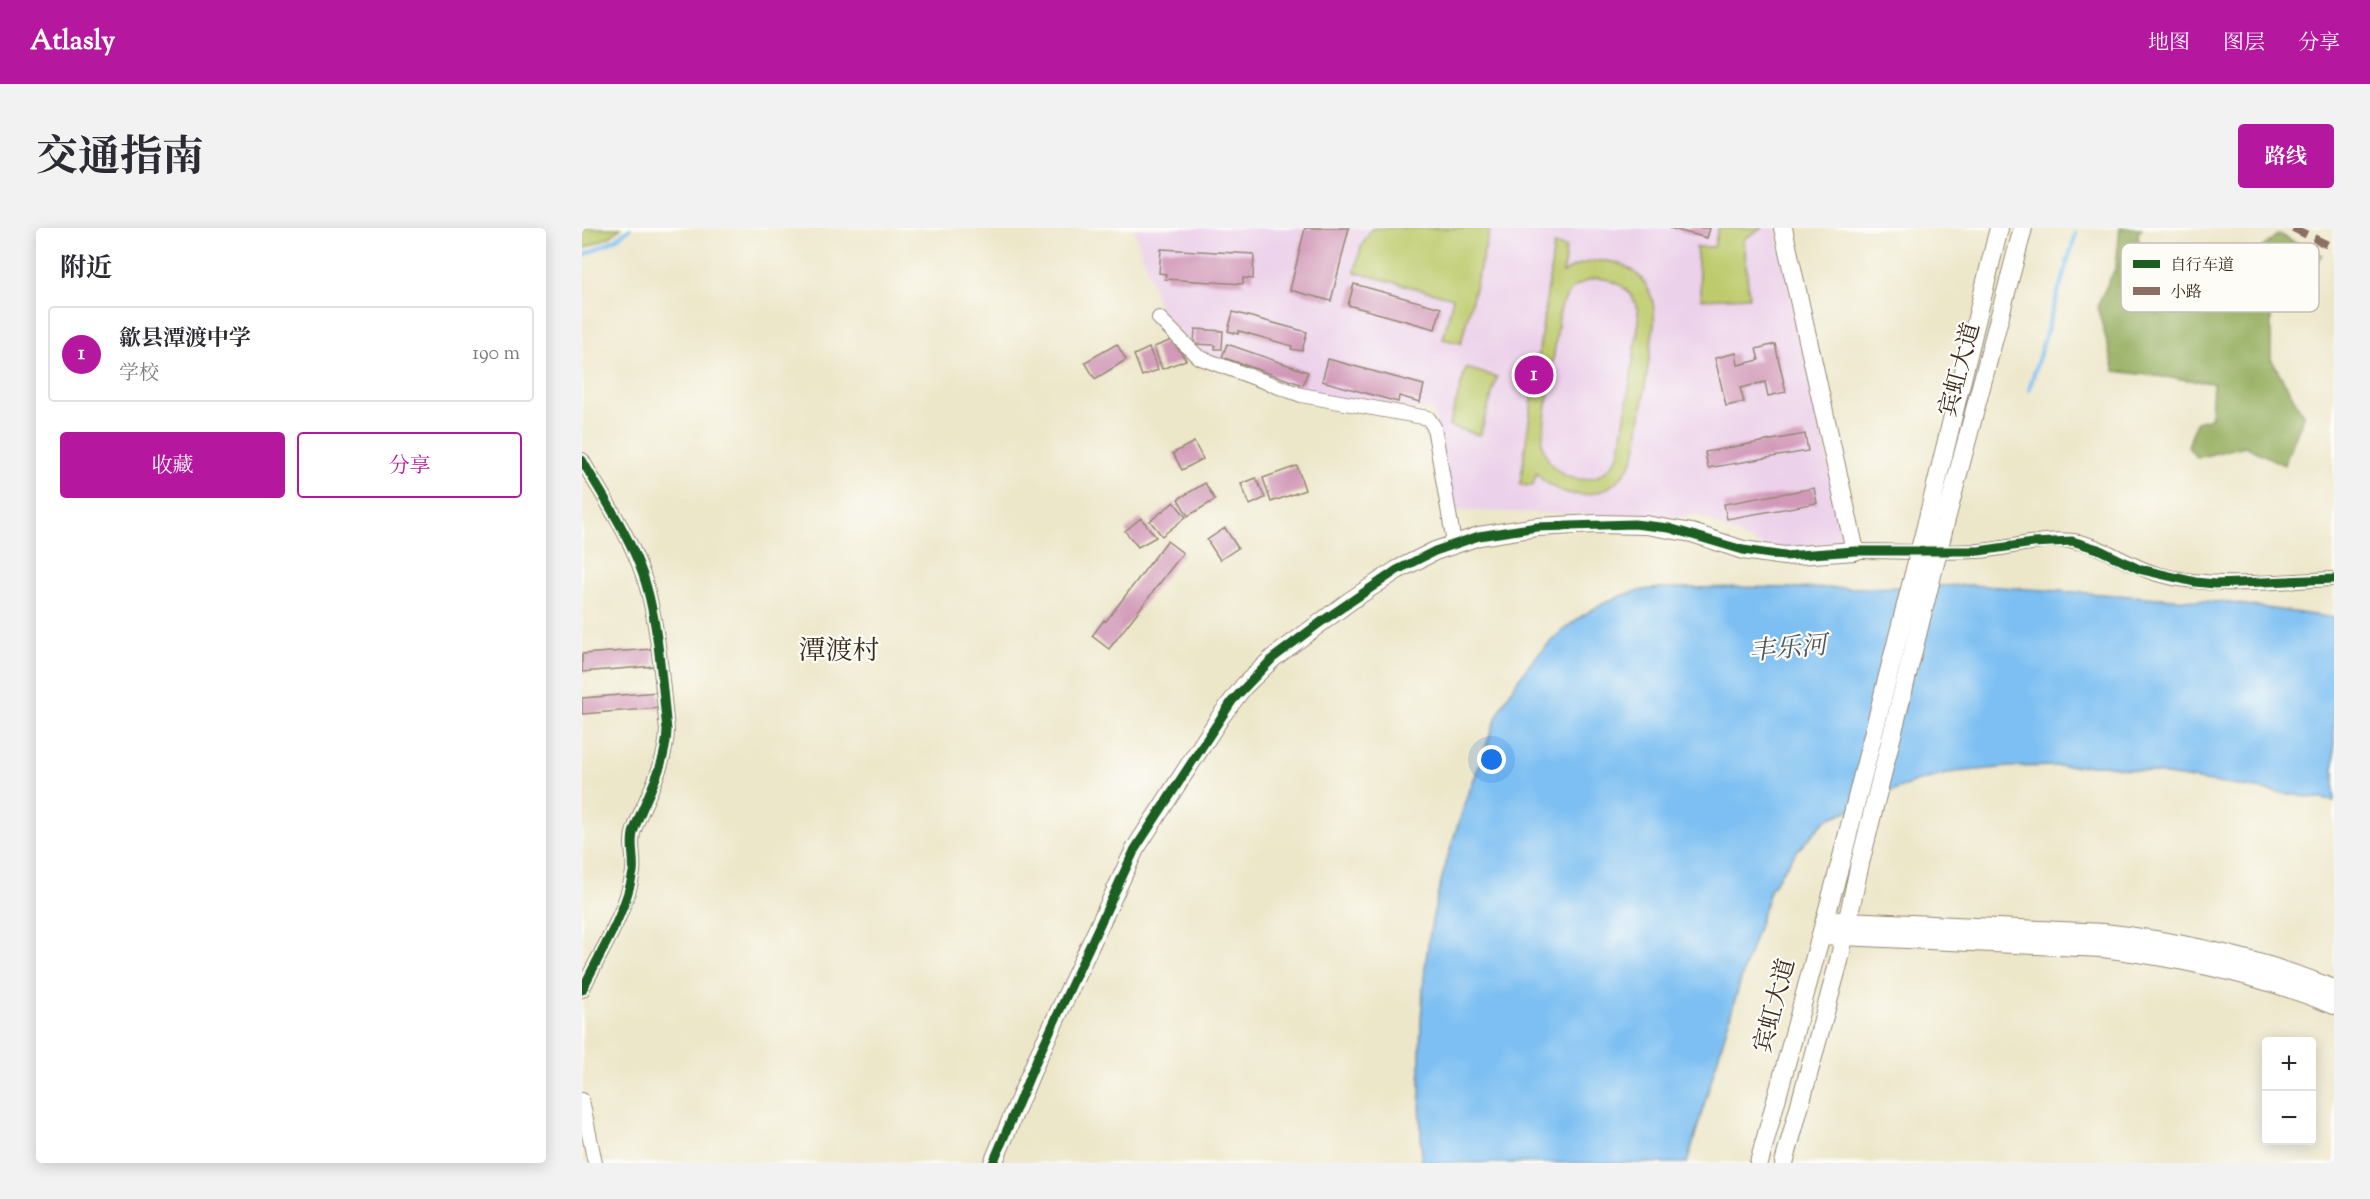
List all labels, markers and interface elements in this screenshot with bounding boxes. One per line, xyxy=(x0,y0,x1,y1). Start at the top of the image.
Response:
text: Atlasly xyxy=(30,22,115,62)
text: 地图 xyxy=(2148,29,2190,59)
text: 图层 xyxy=(2223,29,2265,59)
text: 分享 xyxy=(2298,29,2340,59)
button: 路线 xyxy=(2238,124,2334,188)
text: 交通指南 xyxy=(36,130,204,190)
legend xyxy=(2121,243,2319,312)
text: 附近 xyxy=(60,251,112,288)
text: 自行车道 xyxy=(2170,255,2234,278)
text: 小路 xyxy=(2170,282,2202,305)
street label: 宾虹大道 xyxy=(1932,319,1990,421)
text: 歙县潭渡中学 xyxy=(119,324,251,356)
text: 1 xyxy=(78,340,85,369)
text: 190 m xyxy=(472,340,520,369)
pin: 1 xyxy=(1514,352,1554,398)
text: 学校 xyxy=(119,360,159,389)
button: 收藏 xyxy=(60,432,285,498)
button: 分享 xyxy=(297,432,522,498)
water label: 丰乐河 xyxy=(1748,628,1832,672)
district label: 潭渡村 xyxy=(799,633,880,672)
your location xyxy=(1477,745,1506,774)
street label: 宾虹大道 xyxy=(1747,955,1805,1057)
map controls xyxy=(2262,1037,2316,1145)
button: + xyxy=(2262,1037,2316,1091)
button: − xyxy=(2262,1091,2316,1145)

